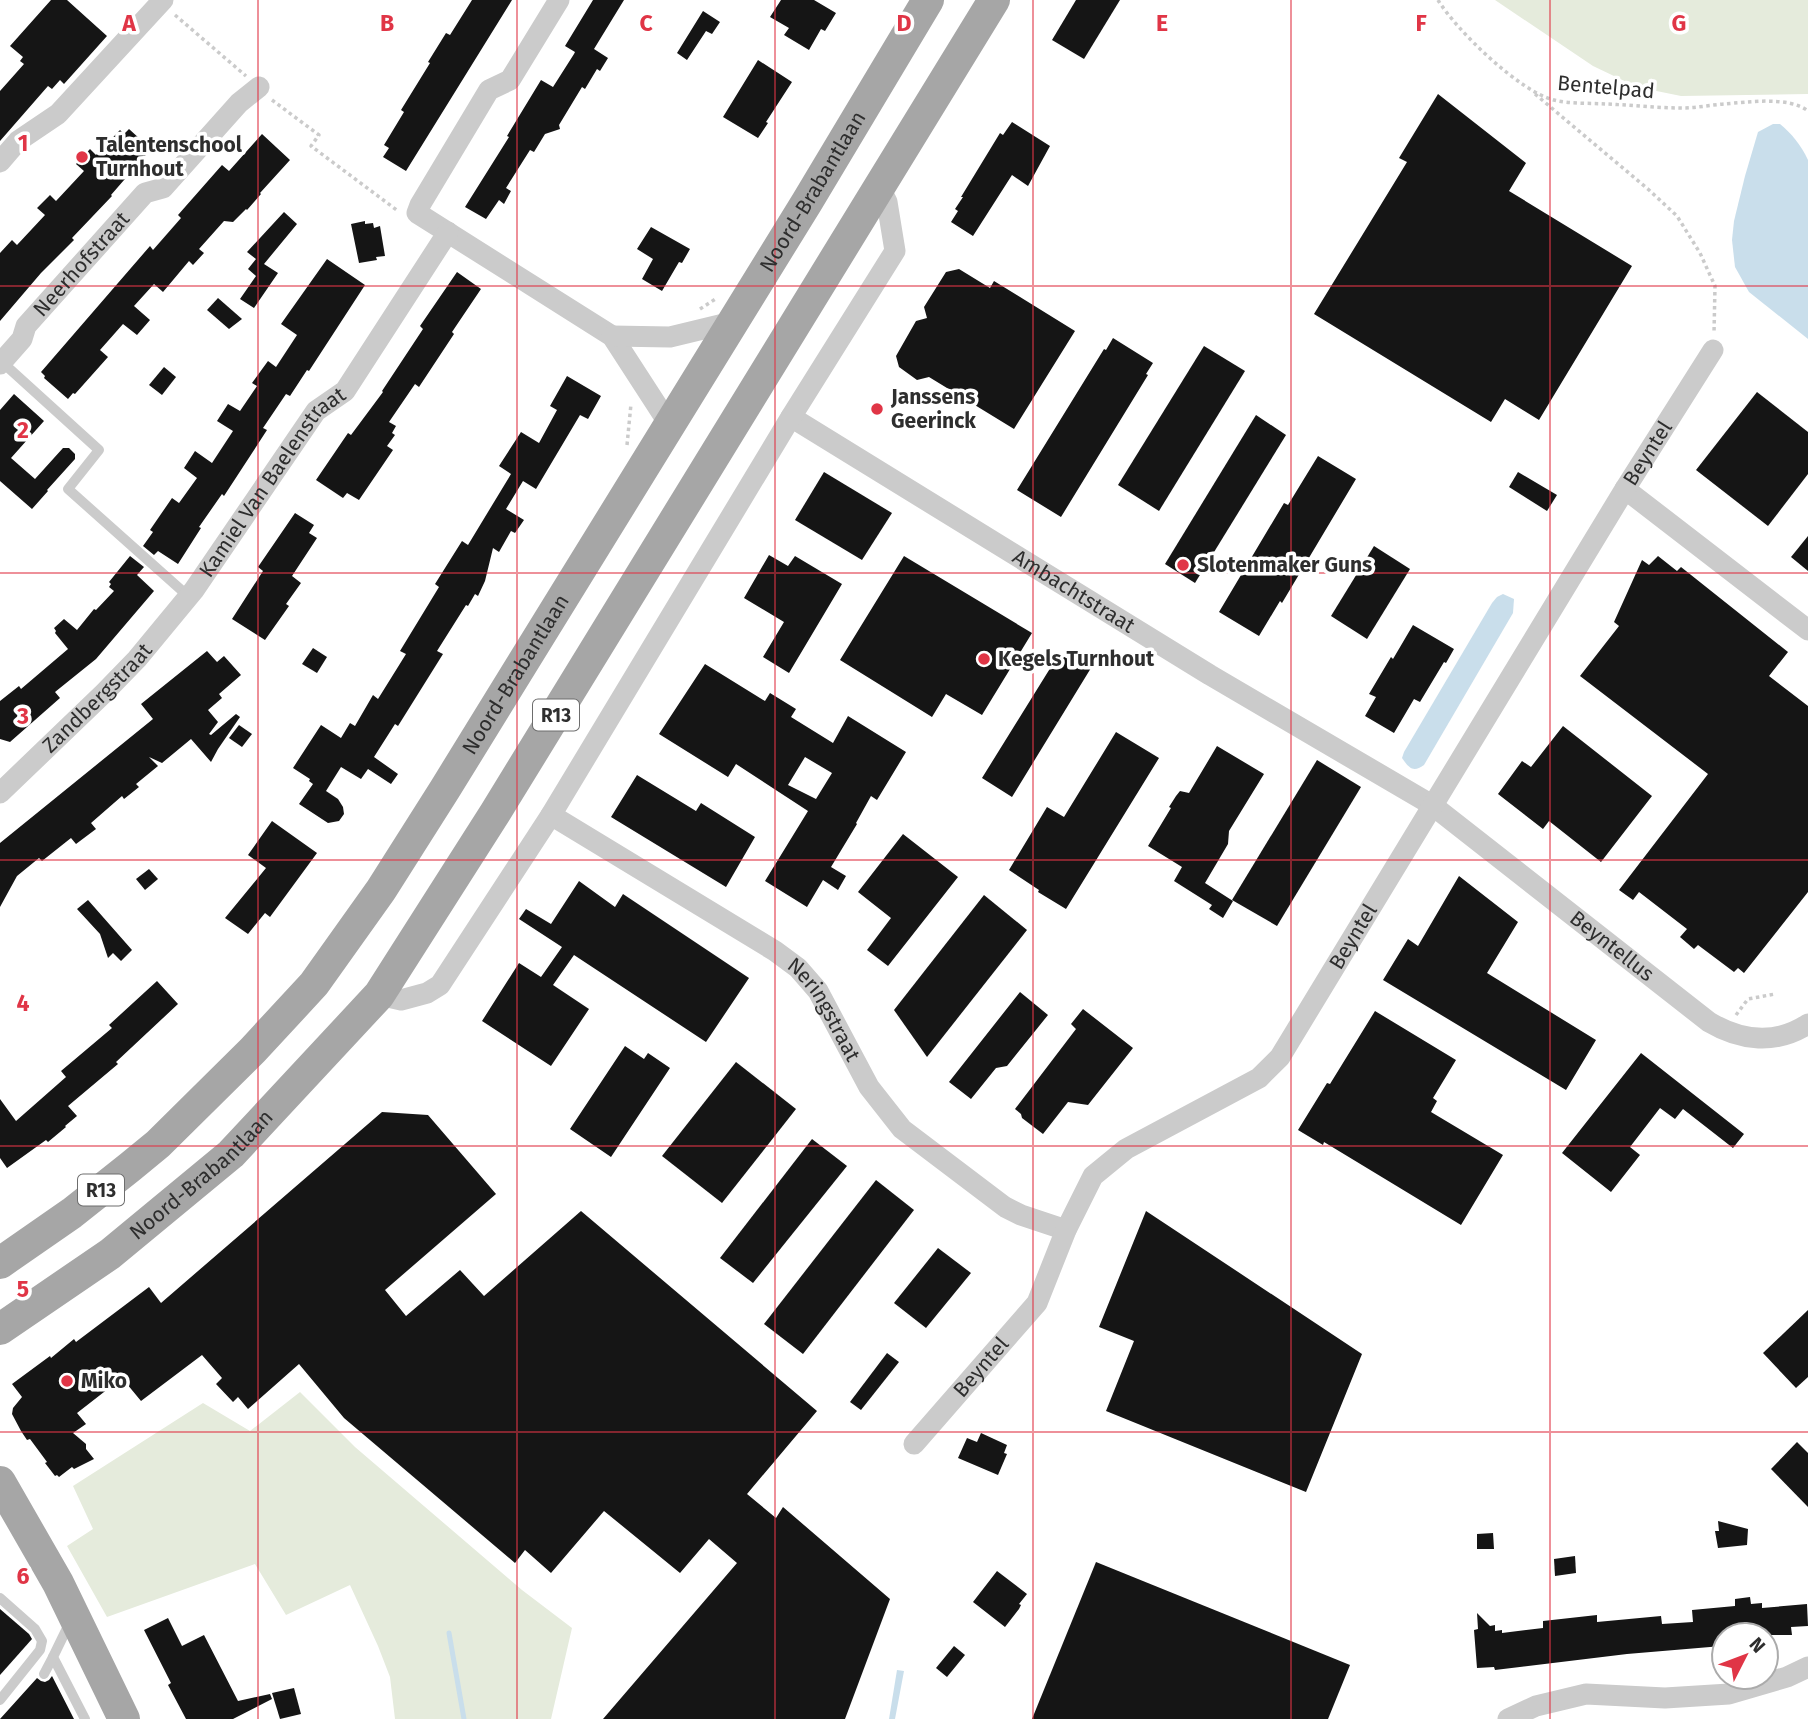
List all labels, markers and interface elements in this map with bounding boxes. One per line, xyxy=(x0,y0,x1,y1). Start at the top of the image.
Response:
text: A xyxy=(121,9,136,37)
text: B xyxy=(380,9,394,37)
text: C xyxy=(639,9,653,37)
text: D xyxy=(897,9,912,37)
text: E xyxy=(1156,9,1168,37)
text: F xyxy=(1415,9,1427,37)
text: G xyxy=(1672,9,1686,37)
street label: Bentelpad xyxy=(1556,70,1656,104)
street label: Noord-Brabantlaan xyxy=(754,106,871,277)
text: 1 xyxy=(18,129,28,157)
place label: Talentenschool Turnhout xyxy=(96,132,243,182)
marker: Talentenschool Turnhout xyxy=(74,149,90,165)
street label: Neerhofstraat xyxy=(28,206,135,322)
street label: Kamiel Van Baelenstraat xyxy=(193,381,351,582)
place label: Janssens Geerinck xyxy=(890,384,976,434)
marker: Janssens Geerinck xyxy=(869,401,885,417)
text: 2 xyxy=(17,416,29,444)
street label: Beyntel xyxy=(1617,416,1678,491)
street label: Ambachtstraat xyxy=(1008,544,1140,639)
place label: Slotenmaker Guns xyxy=(1197,552,1372,578)
marker: Slotenmaker Guns xyxy=(1175,557,1191,573)
street label: Noord-Brabantlaan xyxy=(456,590,575,759)
street label: Zandbergstraat xyxy=(37,638,158,758)
place label: Kegels Turnhout xyxy=(998,646,1155,672)
marker: Kegels Turnhout xyxy=(976,651,992,667)
road number: R13 xyxy=(533,700,579,730)
text: 3 xyxy=(16,702,29,730)
street label: Beyntel xyxy=(1323,899,1383,974)
street label: Beyntellus xyxy=(1565,905,1660,987)
street label: Neringstraat xyxy=(782,952,866,1066)
text: 4 xyxy=(17,989,30,1017)
street label: Noord-Brabantlaan xyxy=(124,1104,278,1245)
road number: R13 xyxy=(78,1174,124,1206)
text: 5 xyxy=(17,1275,29,1303)
street label: Beyntel xyxy=(948,1332,1014,1403)
place label: Miko xyxy=(81,1368,127,1394)
marker: Miko xyxy=(59,1373,75,1389)
text: 6 xyxy=(17,1562,30,1590)
north arrow xyxy=(1710,1621,1780,1691)
text: N xyxy=(1744,1633,1770,1657)

